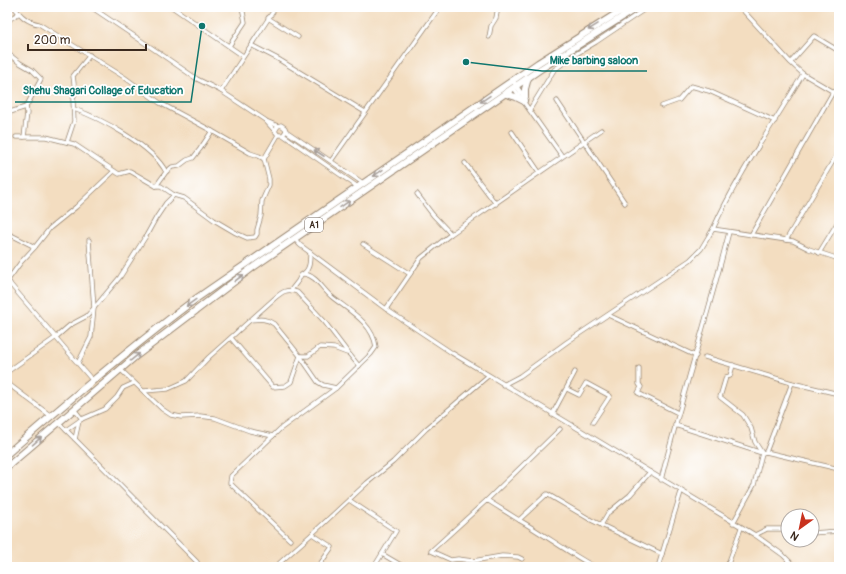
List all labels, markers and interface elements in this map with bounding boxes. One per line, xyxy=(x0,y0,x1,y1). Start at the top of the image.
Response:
one-way arrow xyxy=(588,23,599,31)
scale bar xyxy=(28,26,146,52)
text: 200 m xyxy=(34,33,71,48)
callout: Mike barbing saloon xyxy=(542,48,647,71)
text: Mike barbing saloon xyxy=(550,54,638,67)
callout: Shehu Shagari Collage of Education xyxy=(15,79,191,102)
text: Shehu Shagari Collage of Education xyxy=(23,84,183,97)
one-way arrow xyxy=(480,95,491,103)
one-way arrow xyxy=(314,149,325,157)
one-way arrow xyxy=(373,169,384,177)
one-way arrow xyxy=(340,200,351,208)
road number: A1 xyxy=(305,218,323,232)
one-way arrow xyxy=(233,274,244,283)
one-way arrow xyxy=(186,299,197,307)
one-way arrow xyxy=(130,352,141,361)
one-way arrow xyxy=(31,437,42,446)
north arrow xyxy=(780,508,820,548)
text: N xyxy=(788,528,801,543)

